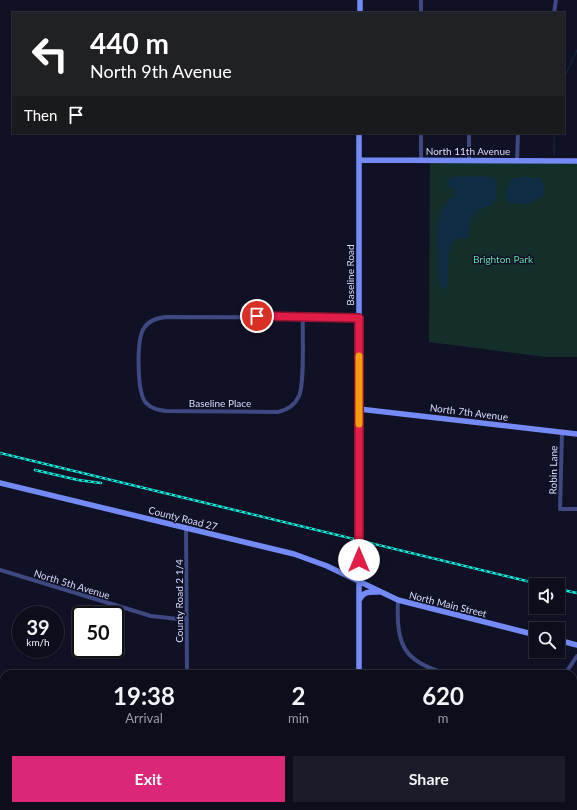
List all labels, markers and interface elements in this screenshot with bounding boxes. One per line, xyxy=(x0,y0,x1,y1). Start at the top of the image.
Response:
text: 440 m xyxy=(90,26,169,60)
icon: left xyxy=(24,28,76,80)
text: North 9th Avenue xyxy=(90,60,232,82)
icon: arrive xyxy=(65,104,87,126)
text: Then xyxy=(24,106,57,124)
street label: North 11th Avenue xyxy=(426,145,510,157)
street label: Baseline Road xyxy=(344,244,356,306)
park label: Brighton Park xyxy=(473,253,534,265)
pin xyxy=(240,299,274,333)
icon: arrive xyxy=(246,305,268,327)
street label: Baseline Place xyxy=(189,397,251,409)
street label: North 7th Avenue xyxy=(429,401,509,423)
street label: Robin Lane xyxy=(547,446,559,494)
street label: County Road 27 xyxy=(147,504,219,532)
position arrow xyxy=(338,539,380,581)
street label: County Road 2 1/4 xyxy=(173,559,185,643)
street label: North 5th Avenue xyxy=(33,567,111,601)
map controls xyxy=(529,578,565,658)
button: sound xyxy=(529,578,565,614)
street label: North Main Street xyxy=(408,589,488,620)
speed limit sign: 50 xyxy=(72,606,124,658)
text: 39 xyxy=(26,615,50,639)
button: search xyxy=(529,622,565,658)
text: km/h xyxy=(26,636,50,648)
text: 19:38 xyxy=(113,681,175,710)
text: 2 xyxy=(292,681,306,710)
text: 620 xyxy=(422,681,464,710)
text: Arrival xyxy=(125,710,163,726)
text: min xyxy=(288,710,309,726)
text: m xyxy=(438,710,448,726)
button: Exit xyxy=(12,756,285,802)
button: Share xyxy=(293,756,565,802)

